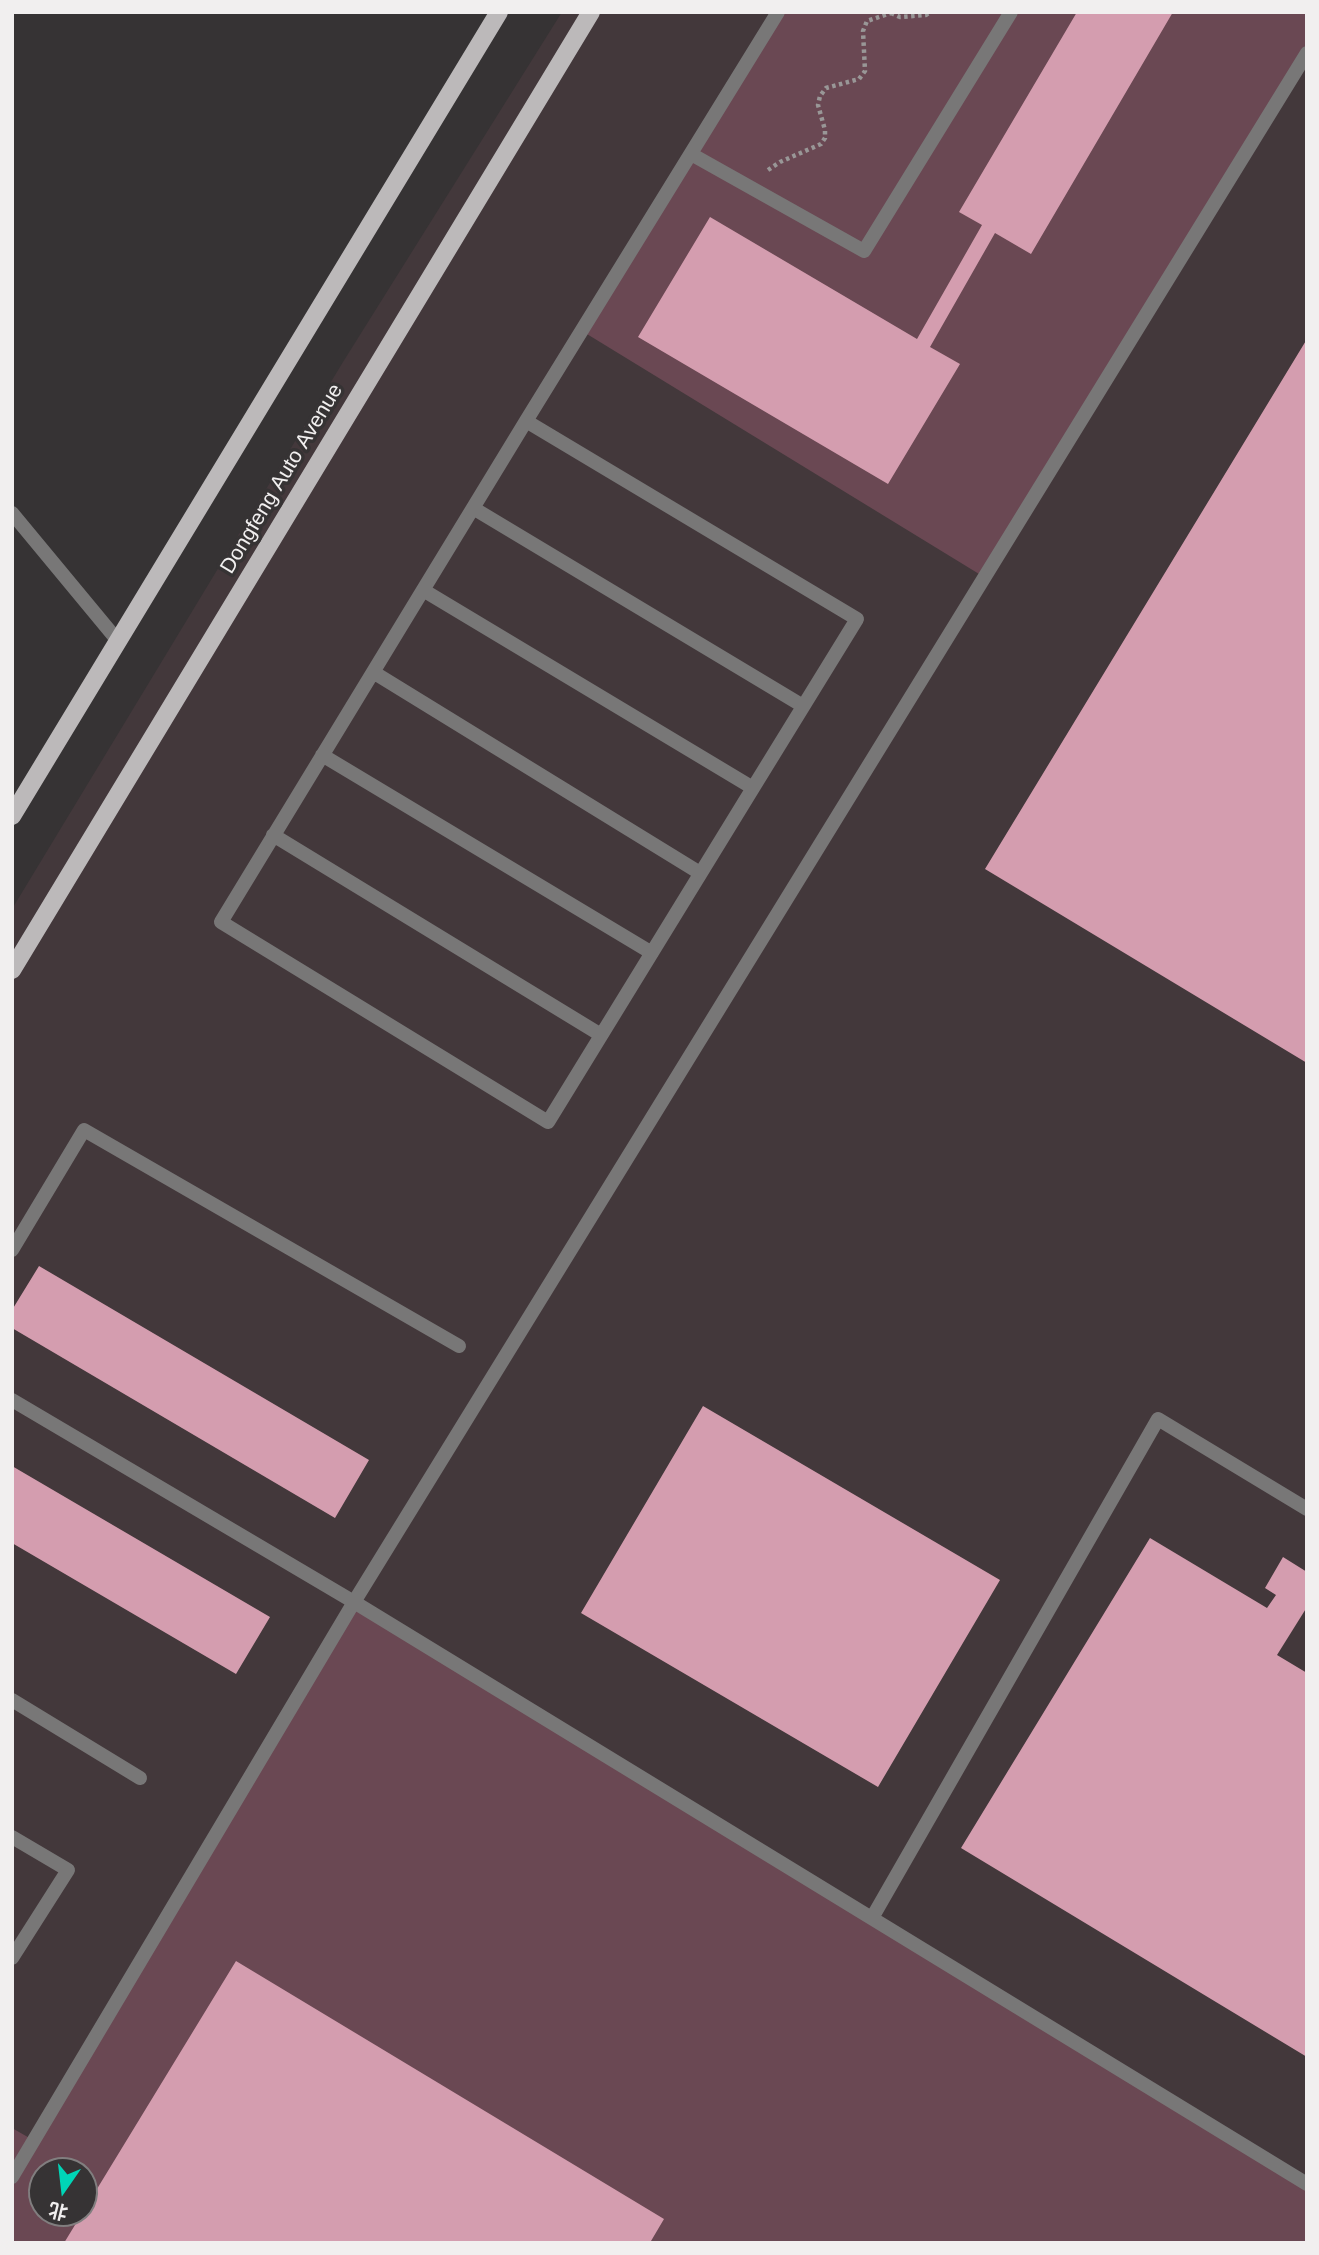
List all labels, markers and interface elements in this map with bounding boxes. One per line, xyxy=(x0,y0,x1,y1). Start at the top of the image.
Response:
street label: Dongfeng Auto Avenue xyxy=(215,380,349,578)
north arrow xyxy=(28,2157,98,2227)
text: 北 xyxy=(47,2198,70,2223)

